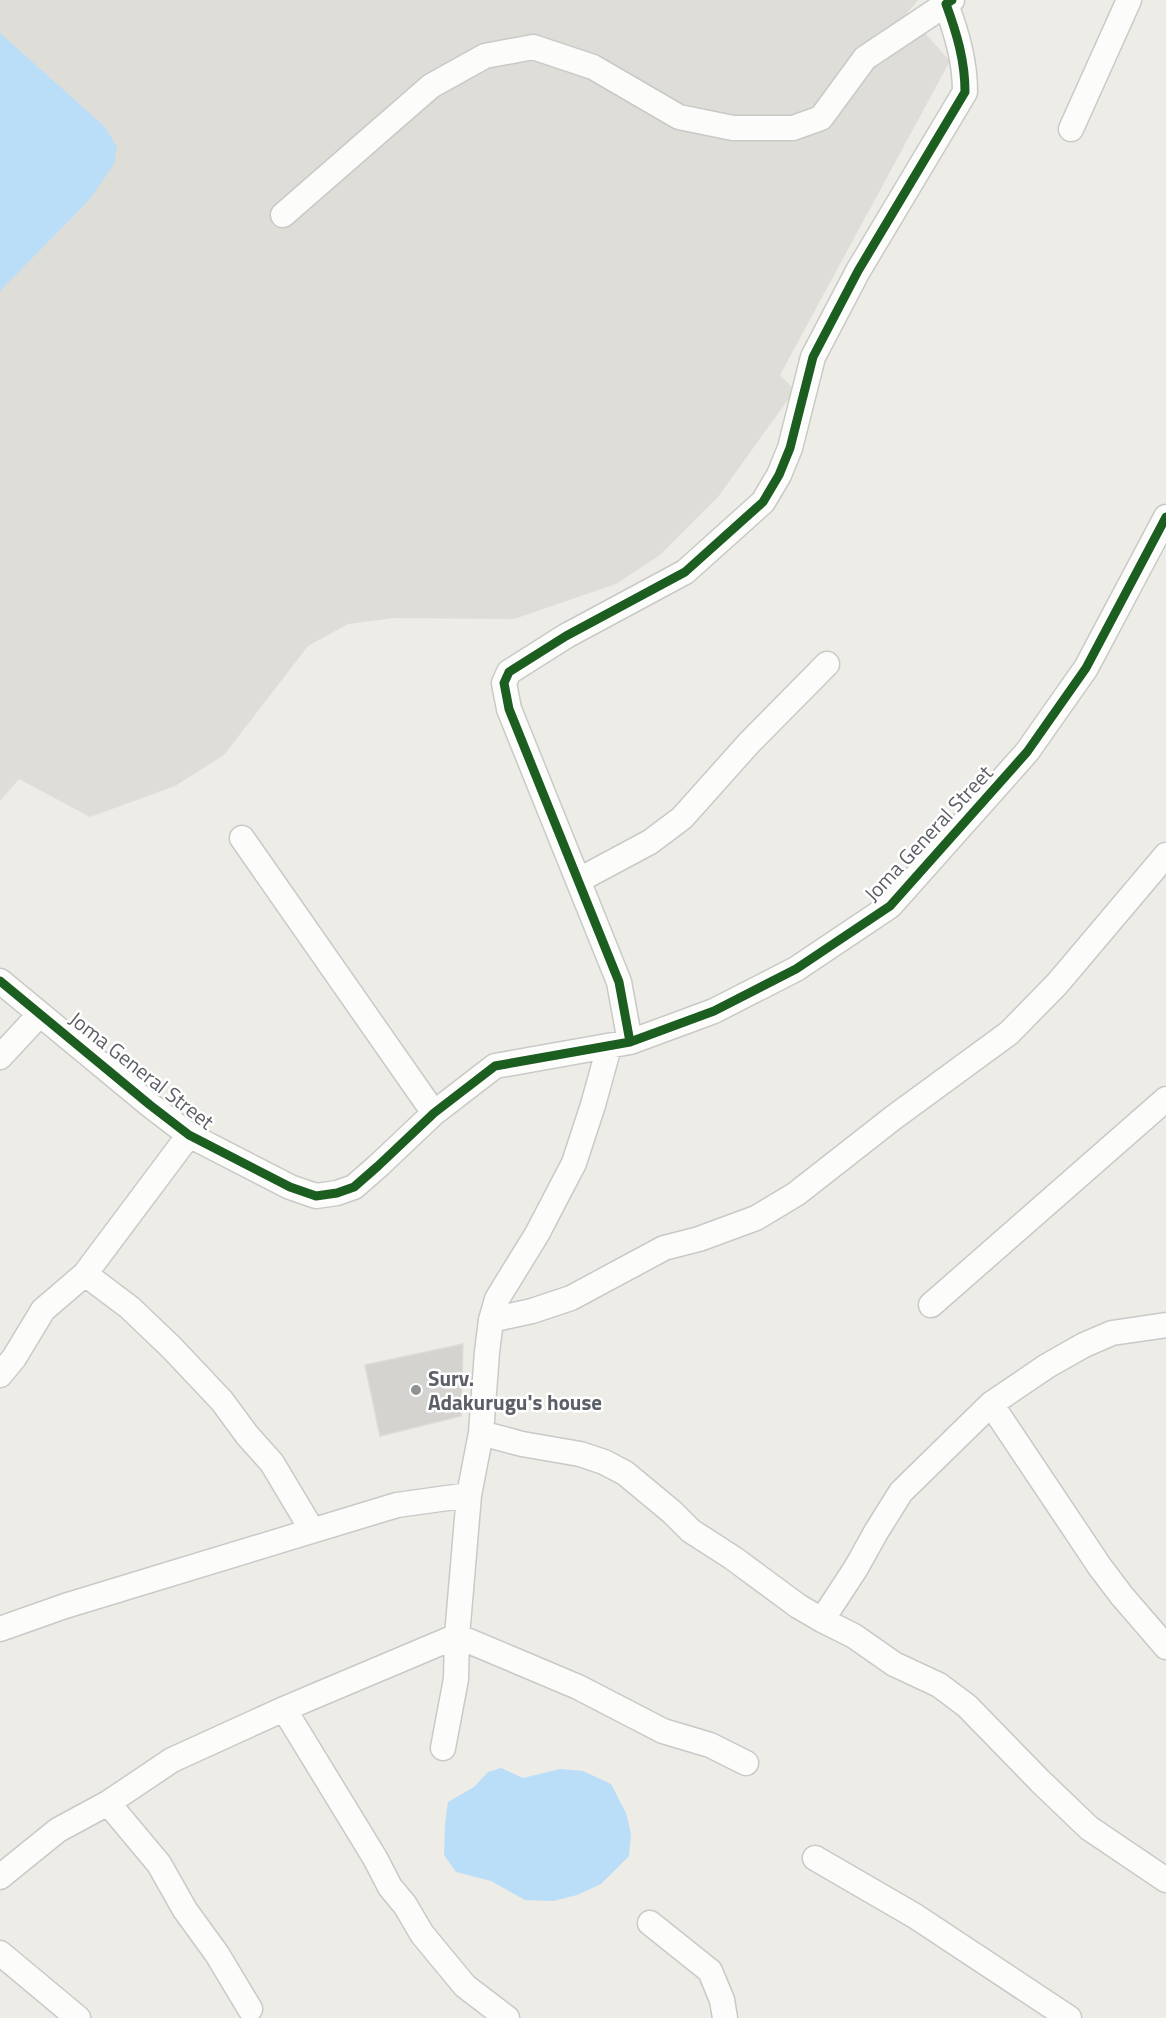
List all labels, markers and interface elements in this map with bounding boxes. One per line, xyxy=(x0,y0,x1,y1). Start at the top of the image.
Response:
street label: Joma General Street xyxy=(856,757,1000,908)
street label: Joma General Street xyxy=(63,1003,222,1137)
place label: Surv. Adakurugu's house xyxy=(428,1362,602,1418)
marker: Surv. Adakurugu's house xyxy=(409,1383,423,1397)

